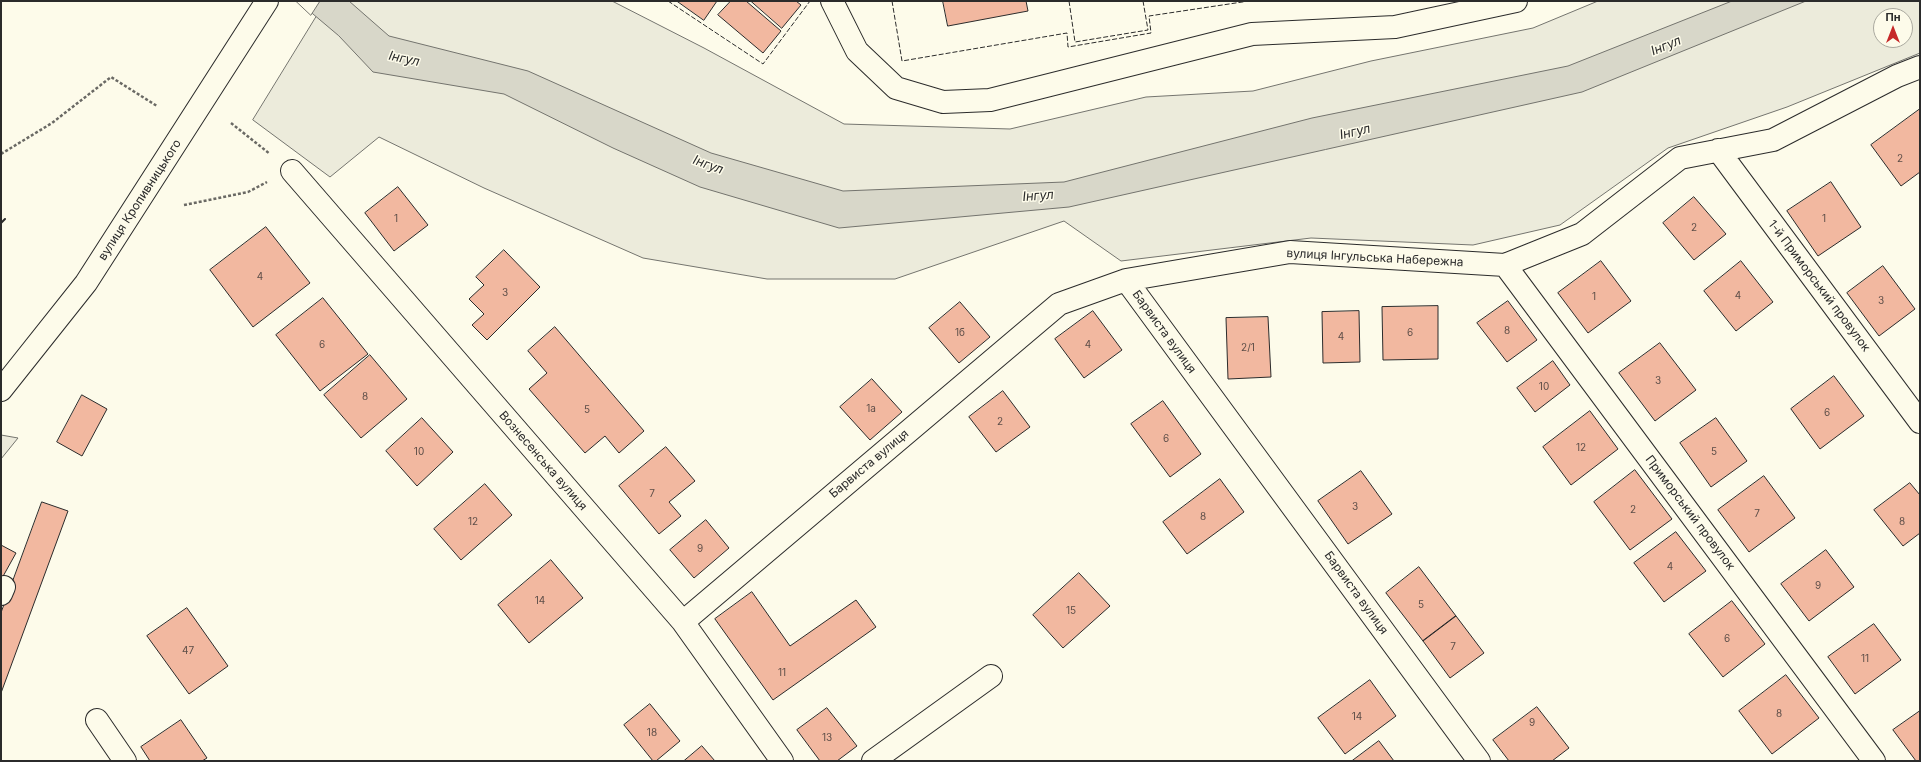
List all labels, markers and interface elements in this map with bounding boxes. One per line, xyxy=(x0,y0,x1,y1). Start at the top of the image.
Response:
north arrow xyxy=(1873,8,1913,48)
text: Пн xyxy=(1885,10,1901,24)
water label: Інгул xyxy=(1649,33,1683,59)
water label: Інгул xyxy=(387,48,421,70)
water label: Інгул xyxy=(1338,121,1372,143)
street label: вулиця Кропивницького xyxy=(95,137,185,263)
water label: Інгул xyxy=(691,152,725,178)
house number: 2 xyxy=(1897,153,1903,165)
water label: Інгул xyxy=(1022,187,1054,205)
house number: 1 xyxy=(394,213,398,225)
house number: 1 xyxy=(1822,213,1826,225)
street label: 1-й Приморський провулок xyxy=(1765,217,1873,355)
house number: 2 xyxy=(1691,222,1697,234)
street label: вулиця Інгульська Набережна xyxy=(1286,246,1464,270)
house number: 4 xyxy=(257,271,263,283)
house number: 3 xyxy=(502,287,508,299)
street label: Барвиста вулиця xyxy=(1129,288,1199,376)
house number: 4 xyxy=(1735,290,1741,302)
house number: 1 xyxy=(1592,291,1596,303)
house number: 3 xyxy=(1878,295,1884,307)
house number: 8 xyxy=(1504,325,1510,337)
house number: 1б xyxy=(955,327,965,339)
house number: 6 xyxy=(1407,327,1413,339)
house number: 4 xyxy=(1338,331,1344,343)
house number: 6 xyxy=(319,339,325,351)
house number: 4 xyxy=(1085,339,1091,351)
house number: 2/1 xyxy=(1241,342,1255,354)
house number: 3 xyxy=(1655,375,1661,387)
house number: 10 xyxy=(1539,381,1549,393)
house number: 8 xyxy=(362,391,368,403)
house number: 1а xyxy=(866,403,876,415)
house number: 5 xyxy=(584,404,590,416)
house number: 6 xyxy=(1824,407,1830,419)
street label: Вознесенська вулиця xyxy=(496,408,590,514)
house number: 2 xyxy=(997,416,1003,428)
street label: Барвиста вулиця xyxy=(826,427,912,501)
house number: 6 xyxy=(1163,433,1169,445)
house number: 12 xyxy=(1576,442,1586,454)
house number: 10 xyxy=(414,446,424,458)
house number: 5 xyxy=(1711,446,1717,458)
street label: Приморський провулок xyxy=(1642,453,1738,573)
house number: 7 xyxy=(649,488,655,500)
house number: 3 xyxy=(1352,501,1358,513)
house number: 2 xyxy=(1630,504,1636,516)
house number: 7 xyxy=(1754,508,1760,520)
house number: 8 xyxy=(1200,511,1206,523)
house number: 12 xyxy=(468,516,478,528)
house number: 8 xyxy=(1899,516,1905,528)
house number: 9 xyxy=(697,543,703,555)
street label: Барвиста вулиця xyxy=(1321,549,1391,637)
house number: 4 xyxy=(1667,561,1673,573)
house number: 9 xyxy=(1815,580,1821,592)
house number: 14 xyxy=(535,595,545,607)
house number: 5 xyxy=(1418,599,1424,611)
house number: 15 xyxy=(1066,605,1076,617)
house number: 6 xyxy=(1724,633,1730,645)
house number: 7 xyxy=(1450,641,1456,653)
house number: 47 xyxy=(182,645,194,657)
house number: 11 xyxy=(1861,653,1869,665)
house number: 11 xyxy=(778,667,786,679)
house number: 8 xyxy=(1776,708,1782,720)
house number: 14 xyxy=(1352,711,1362,723)
house number: 9 xyxy=(1529,717,1535,729)
house number: 18 xyxy=(647,727,657,739)
house number: 13 xyxy=(822,732,832,744)

